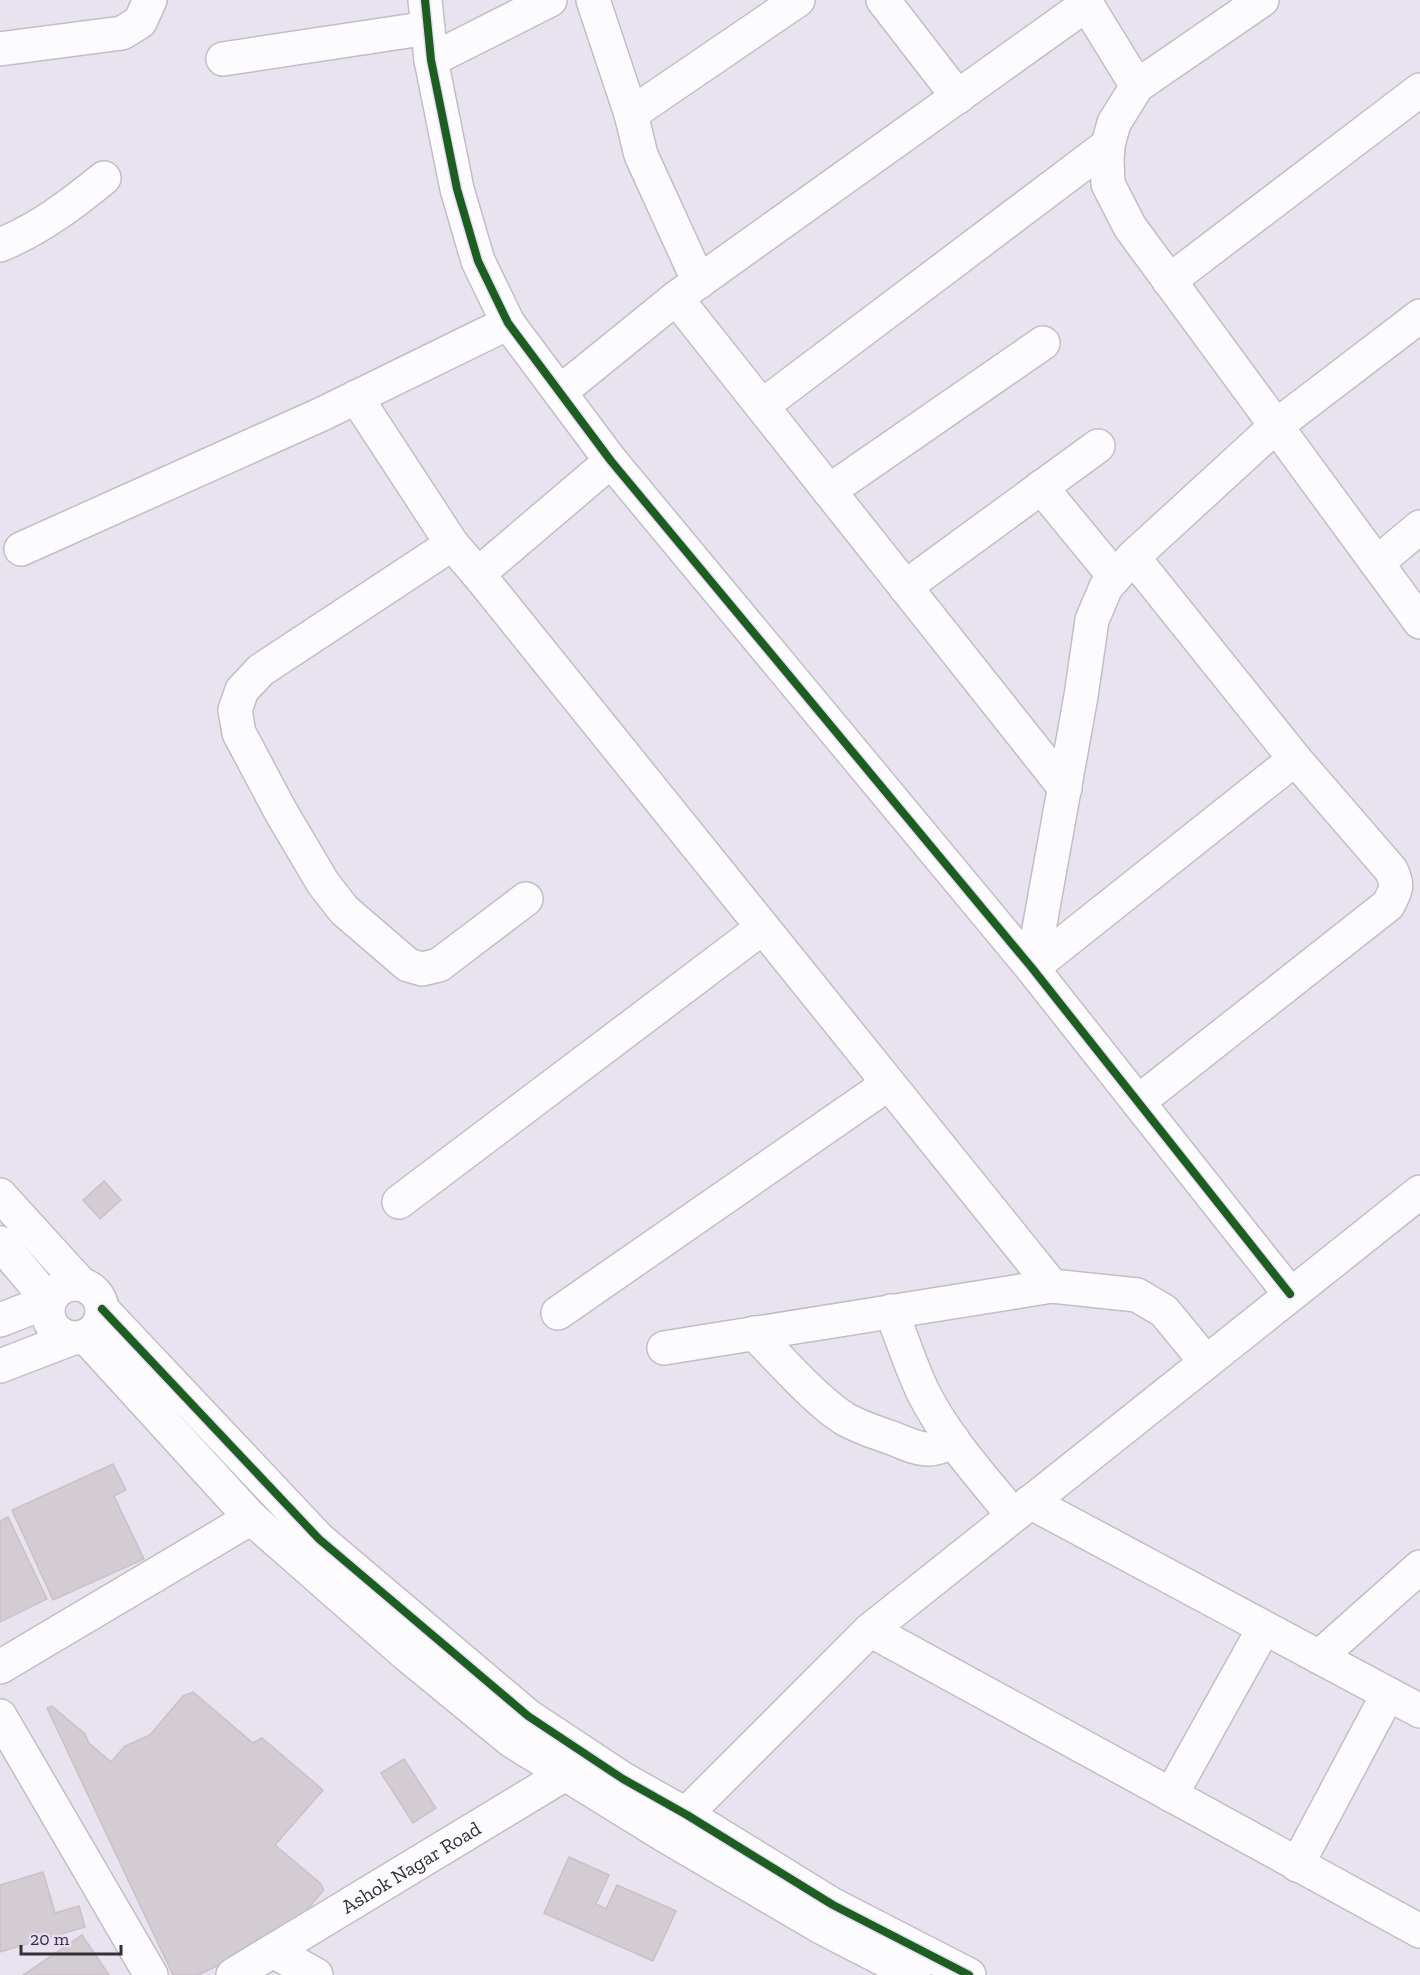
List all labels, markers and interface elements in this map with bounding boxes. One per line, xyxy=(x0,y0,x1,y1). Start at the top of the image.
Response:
street label: Ashok Nagar Road xyxy=(337,1816,485,1919)
scale bar xyxy=(21,1918,122,1956)
text: 20 m xyxy=(30,1928,70,1950)

